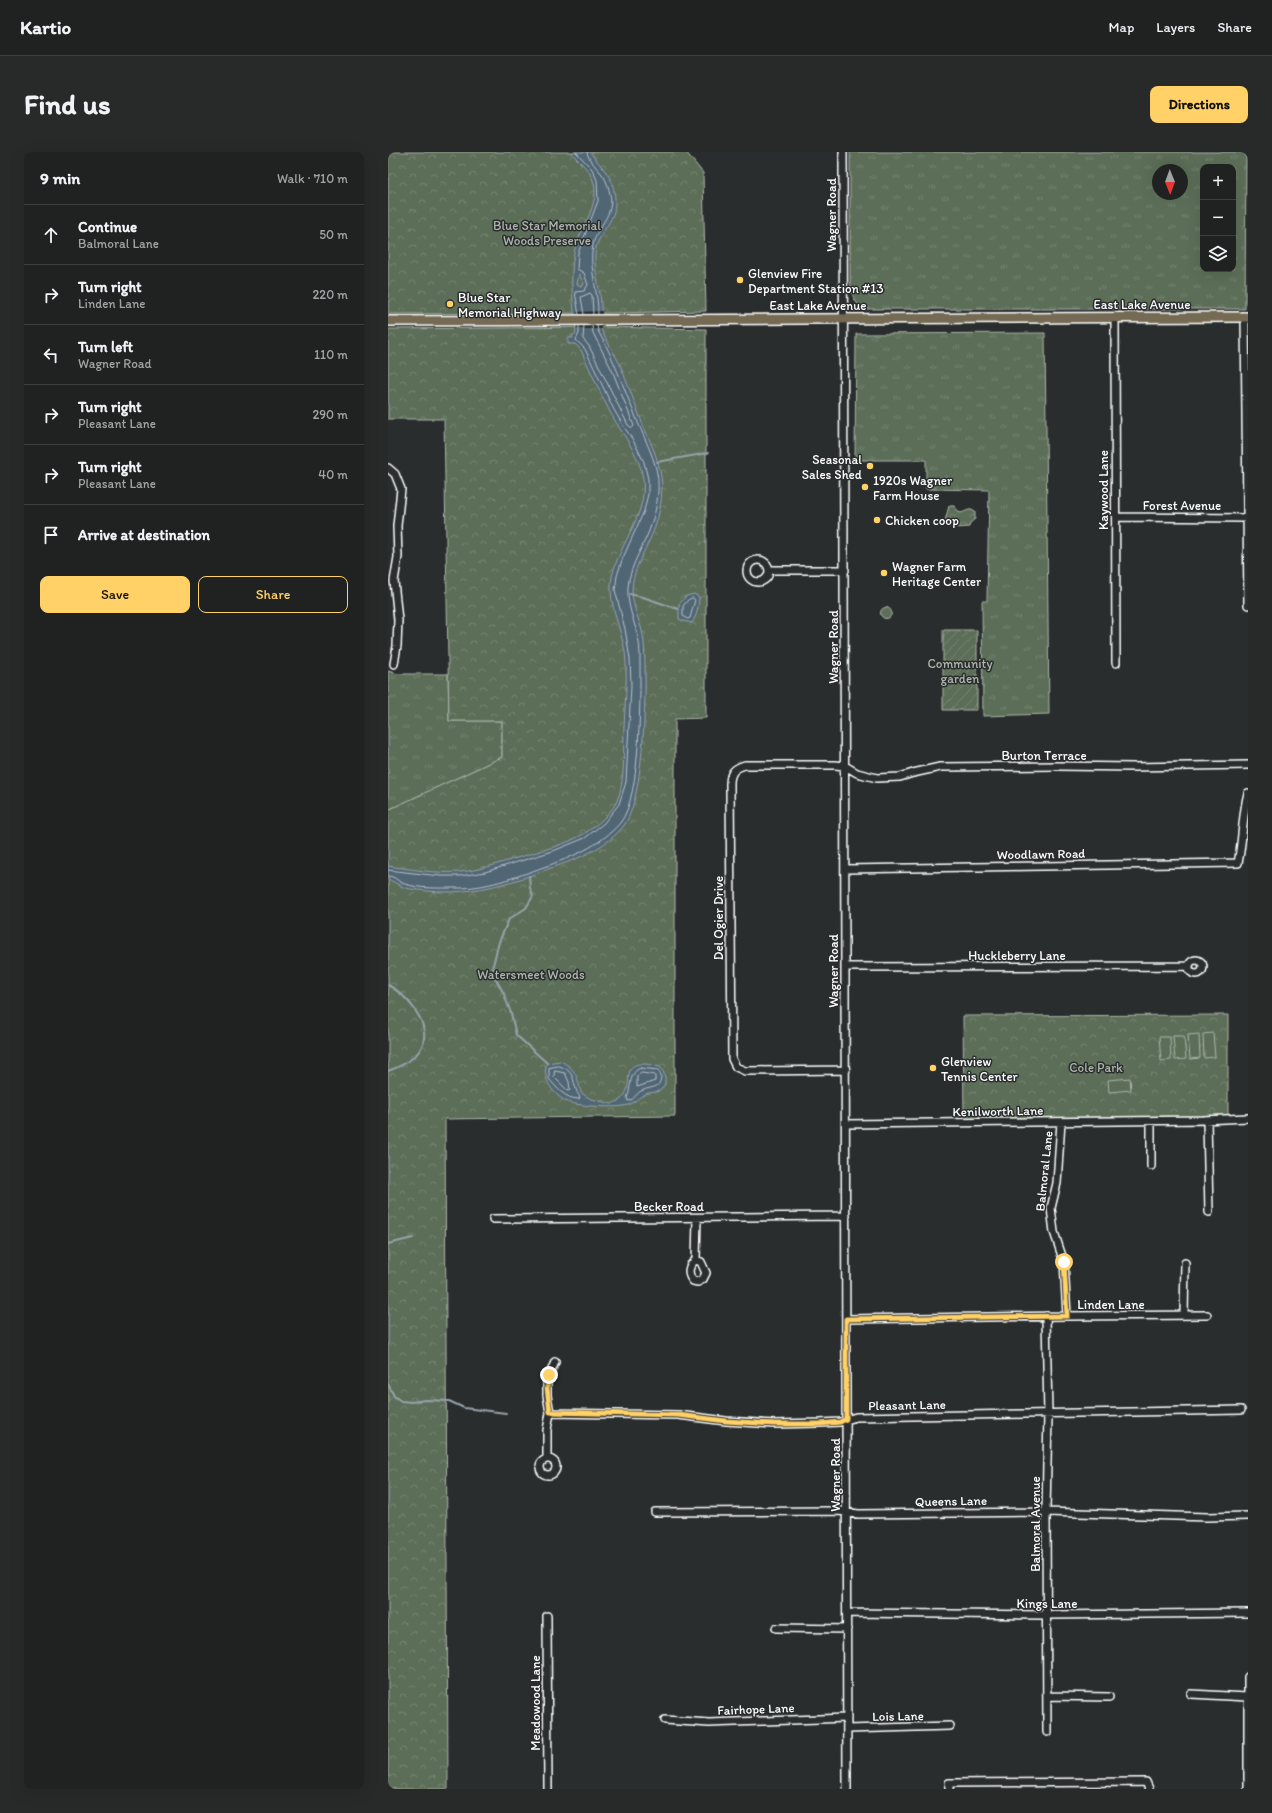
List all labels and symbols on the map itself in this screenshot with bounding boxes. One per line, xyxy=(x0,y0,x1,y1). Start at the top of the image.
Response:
north arrow xyxy=(1152,164,1188,200)
street label: Wagner Road xyxy=(824,178,839,252)
park label: Blue Star Memorial Woods Preserve xyxy=(493,218,601,248)
place label: Glenview Fire Department Station #13 xyxy=(748,266,883,296)
marker: Glenview Fire Department Station #13 xyxy=(735,275,745,285)
place label: Blue Star Memorial Highway xyxy=(458,290,561,320)
street label: East Lake Avenue xyxy=(1093,297,1191,312)
street label: East Lake Avenue xyxy=(769,298,867,313)
marker: Blue Star Memorial Highway xyxy=(445,299,455,309)
street label: Kaywood Lane xyxy=(1096,450,1111,530)
place label: Seasonal Sales Shed xyxy=(802,452,862,482)
marker: Seasonal Sales Shed xyxy=(865,461,875,471)
place label: 1920s Wagner Farm House xyxy=(873,473,953,503)
marker: 1920s Wagner Farm House xyxy=(860,482,870,492)
street label: Forest Avenue xyxy=(1143,498,1221,513)
place label: Chicken coop xyxy=(885,513,959,528)
marker: Chicken coop xyxy=(872,515,882,525)
place label: Wagner Farm Heritage Center xyxy=(892,559,982,589)
marker: Wagner Farm Heritage Center xyxy=(879,568,889,578)
street label: Wagner Road xyxy=(826,610,841,684)
park label: Community garden xyxy=(927,656,993,686)
street label: Burton Terrace xyxy=(1001,748,1087,763)
street label: Woodlawn Road xyxy=(997,846,1085,862)
street label: Del Ogier Drive xyxy=(711,876,726,960)
street label: Wagner Road xyxy=(826,934,841,1008)
street label: Huckleberry Lane xyxy=(968,948,1066,963)
park label: Watersmeet Woods xyxy=(477,967,585,982)
place label: Glenview Tennis Center xyxy=(941,1054,1019,1084)
park label: Cole Park xyxy=(1069,1060,1123,1075)
marker: Glenview Tennis Center xyxy=(928,1063,938,1073)
street label: Kenilworth Lane xyxy=(952,1103,1044,1119)
street label: Balmoral Lane xyxy=(1032,1130,1056,1212)
street label: Becker Road xyxy=(634,1199,704,1214)
route start xyxy=(1055,1253,1073,1271)
street label: Linden Lane xyxy=(1077,1297,1145,1312)
route end xyxy=(540,1366,558,1384)
street label: Pleasant Lane xyxy=(868,1397,946,1413)
street label: Wagner Road xyxy=(828,1438,843,1512)
street label: Balmoral Avenue xyxy=(1028,1476,1043,1572)
street label: Queens Lane xyxy=(915,1493,987,1509)
street label: Kings Lane xyxy=(1017,1596,1077,1611)
street label: Meadowood Lane xyxy=(528,1655,543,1751)
street label: Fairhope Lane xyxy=(717,1700,795,1718)
street label: Lois Lane xyxy=(872,1708,924,1724)

